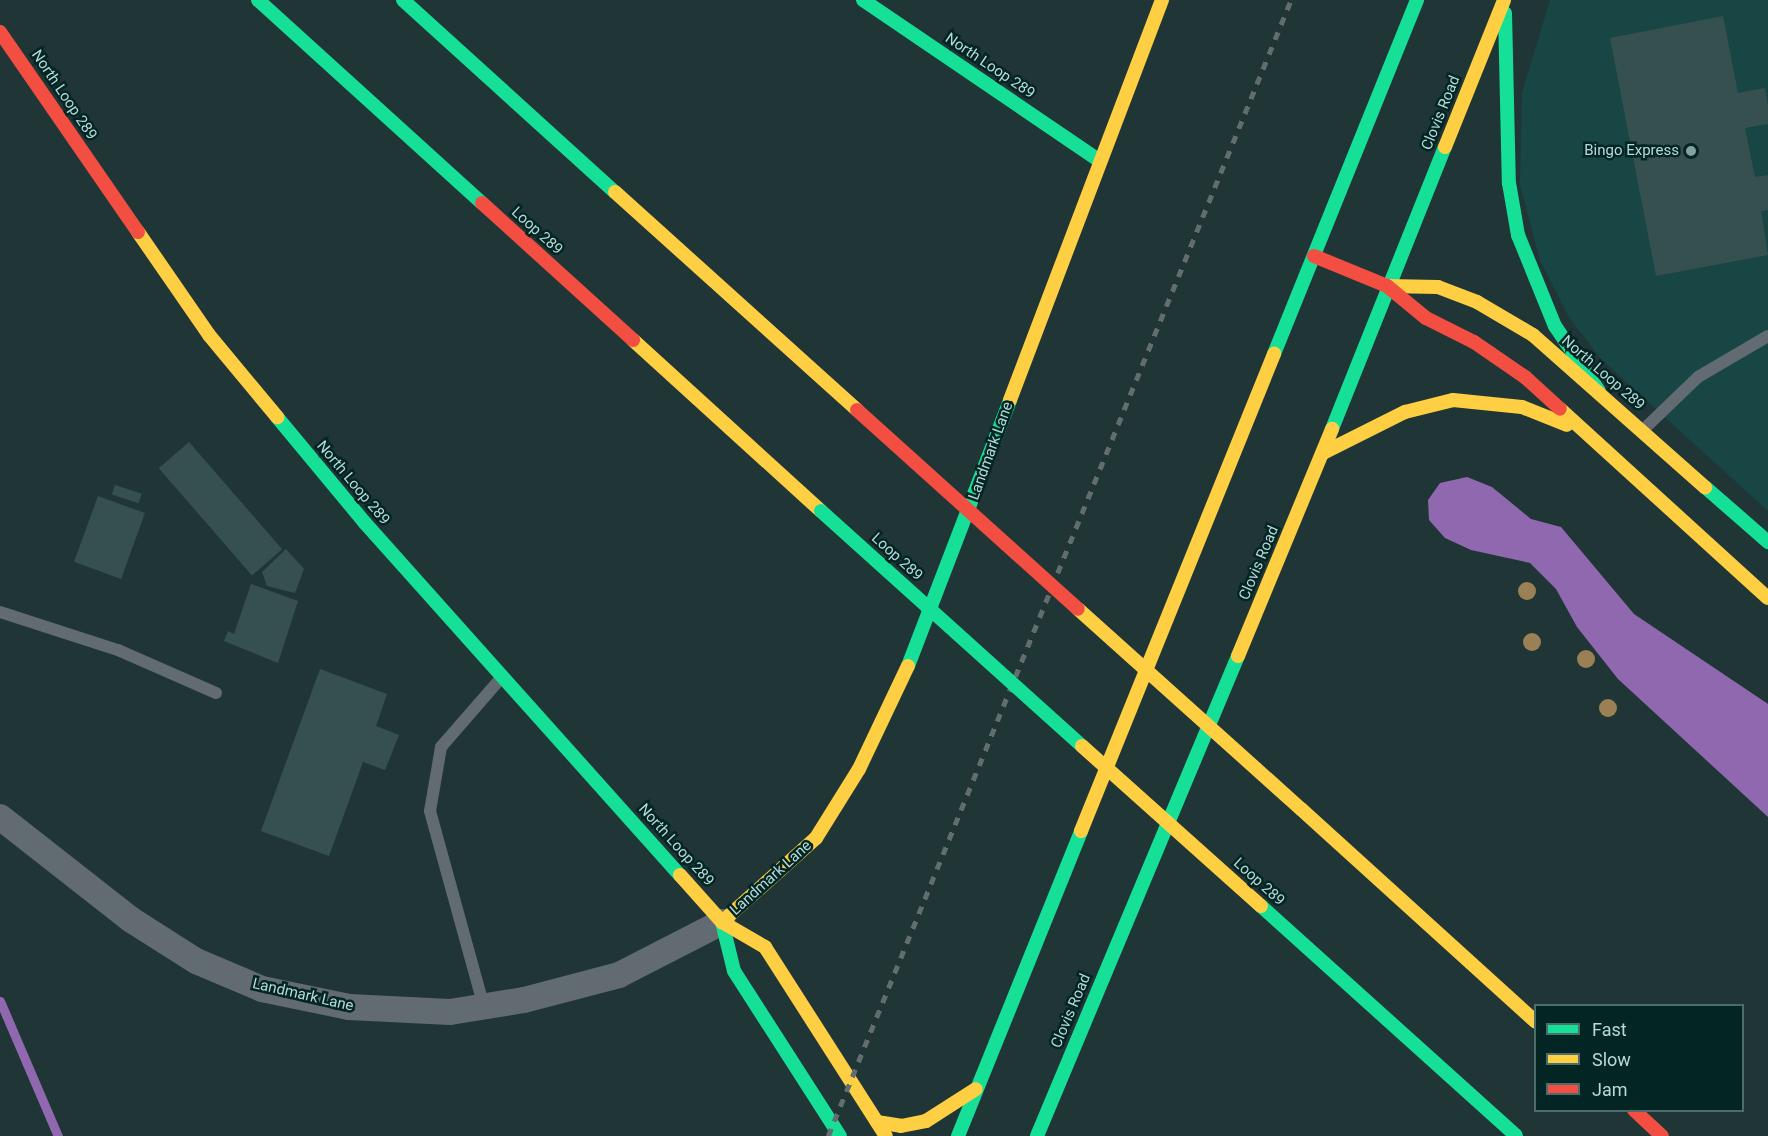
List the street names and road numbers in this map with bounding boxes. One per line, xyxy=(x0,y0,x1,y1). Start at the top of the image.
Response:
street label: North Loop 289 xyxy=(942,29,1038,103)
street label: North Loop 289 xyxy=(27,47,101,143)
street label: Clovis Road xyxy=(1418,73,1464,153)
street label: Loop 289 xyxy=(508,203,566,259)
street label: North Loop 289 xyxy=(1558,332,1648,414)
street label: Landmark Lane xyxy=(965,399,1017,503)
street label: North Loop 289 xyxy=(313,437,393,529)
street label: Clovis Road xyxy=(1235,523,1283,603)
street label: Loop 289 xyxy=(868,529,926,585)
street label: North Loop 289 xyxy=(634,800,718,890)
street label: Landmark Lane xyxy=(727,837,815,919)
street label: Loop 289 xyxy=(1230,854,1288,910)
street label: Clovis Road xyxy=(1047,971,1095,1051)
street label: Landmark Lane xyxy=(251,975,355,1015)

